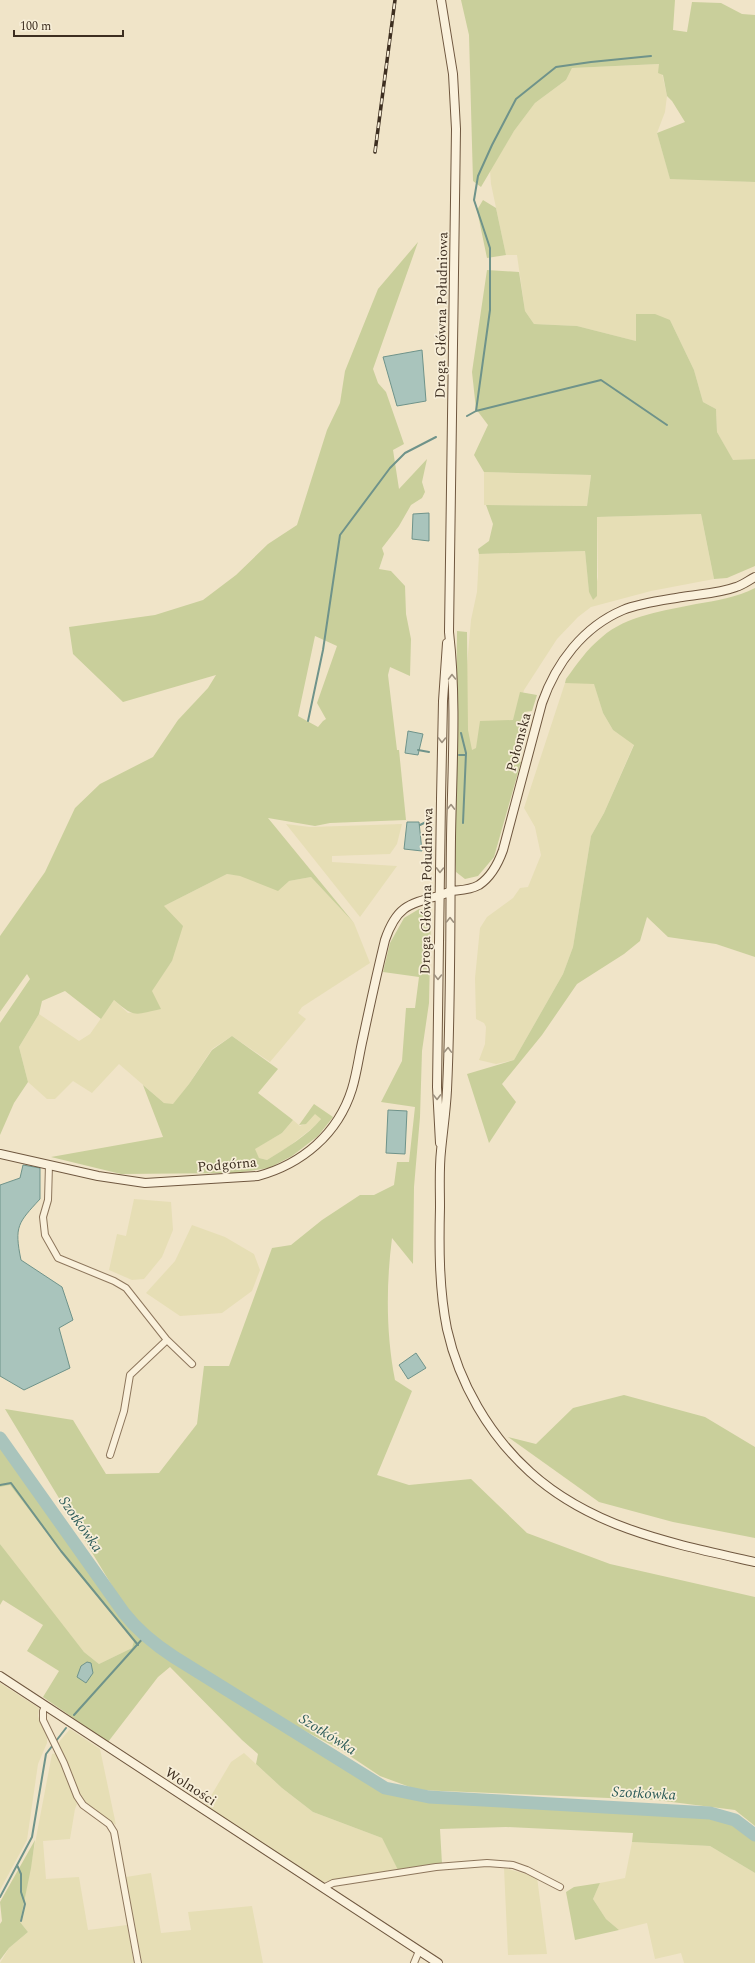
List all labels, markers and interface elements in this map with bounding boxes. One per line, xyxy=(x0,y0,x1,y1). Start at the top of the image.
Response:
scale bar xyxy=(14,12,123,38)
text: 100 m xyxy=(20,17,51,36)
street label: Droga Główna Południowa xyxy=(430,231,453,398)
one-way arrow xyxy=(448,674,456,680)
street label: Połomska xyxy=(501,710,536,774)
one-way arrow xyxy=(437,737,446,743)
one-way arrow xyxy=(447,804,456,810)
street label: Droga Główna Południowa xyxy=(415,807,438,974)
one-way arrow xyxy=(436,867,444,873)
one-way arrow xyxy=(446,917,455,923)
one-way arrow xyxy=(434,974,442,980)
one-way arrow xyxy=(444,1047,452,1053)
one-way arrow xyxy=(433,1094,441,1100)
street label: Podgórna xyxy=(196,1151,258,1178)
water label: Szotkówka xyxy=(53,1491,109,1557)
water label: Szotkówka xyxy=(294,1708,361,1761)
street label: Wolności xyxy=(161,1762,221,1811)
water label: Szotkówka xyxy=(611,1780,677,1807)

